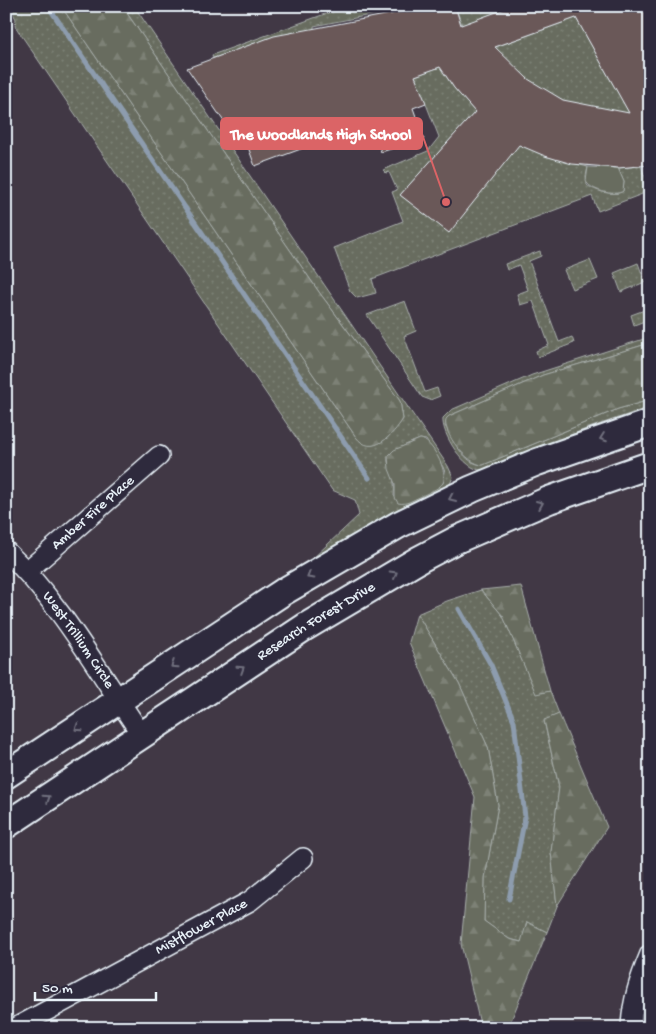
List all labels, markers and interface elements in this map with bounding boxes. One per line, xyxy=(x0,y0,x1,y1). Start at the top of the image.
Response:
callout: The Woodlands High School xyxy=(221,118,422,149)
text: The Woodlands High School xyxy=(228,127,412,146)
one-way arrow xyxy=(600,432,608,442)
street label: Amber Fire Place xyxy=(48,472,139,554)
one-way arrow xyxy=(448,492,457,502)
one-way arrow xyxy=(535,500,544,510)
one-way arrow xyxy=(306,570,315,580)
one-way arrow xyxy=(388,570,397,580)
street label: Research Forest Drive xyxy=(254,578,379,665)
street label: West Trillium Circle xyxy=(38,588,118,692)
one-way arrow xyxy=(170,658,179,668)
one-way arrow xyxy=(236,666,245,676)
one-way arrow xyxy=(74,722,84,731)
one-way arrow xyxy=(41,795,51,804)
street label: Mistflower Place xyxy=(152,895,251,959)
scale bar xyxy=(35,969,156,1001)
text: 50 m xyxy=(42,980,73,998)

